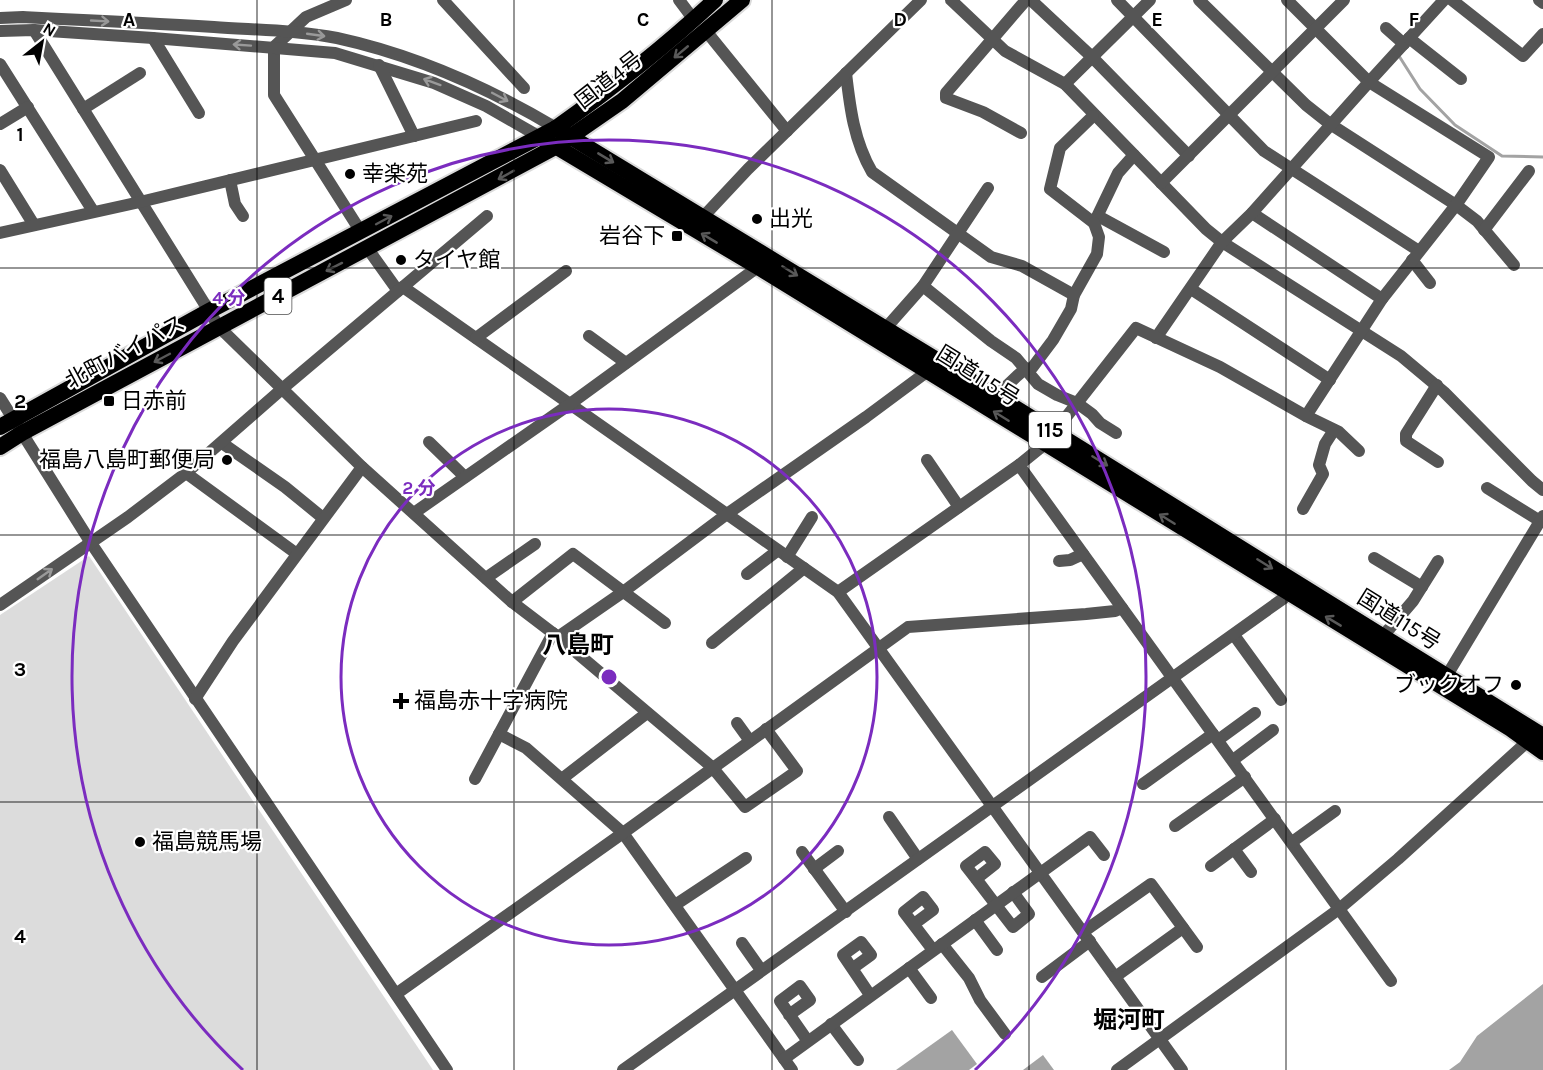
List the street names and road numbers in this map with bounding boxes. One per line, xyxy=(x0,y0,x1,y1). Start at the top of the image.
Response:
street label: 国道4号 xyxy=(570,46,648,114)
road number: 4 xyxy=(264,278,292,314)
street label: 北町バイパス xyxy=(61,310,189,394)
street label: 国道115号 xyxy=(932,340,1024,412)
road number: 115 xyxy=(1029,412,1071,448)
street label: 国道115号 xyxy=(1353,584,1445,656)

